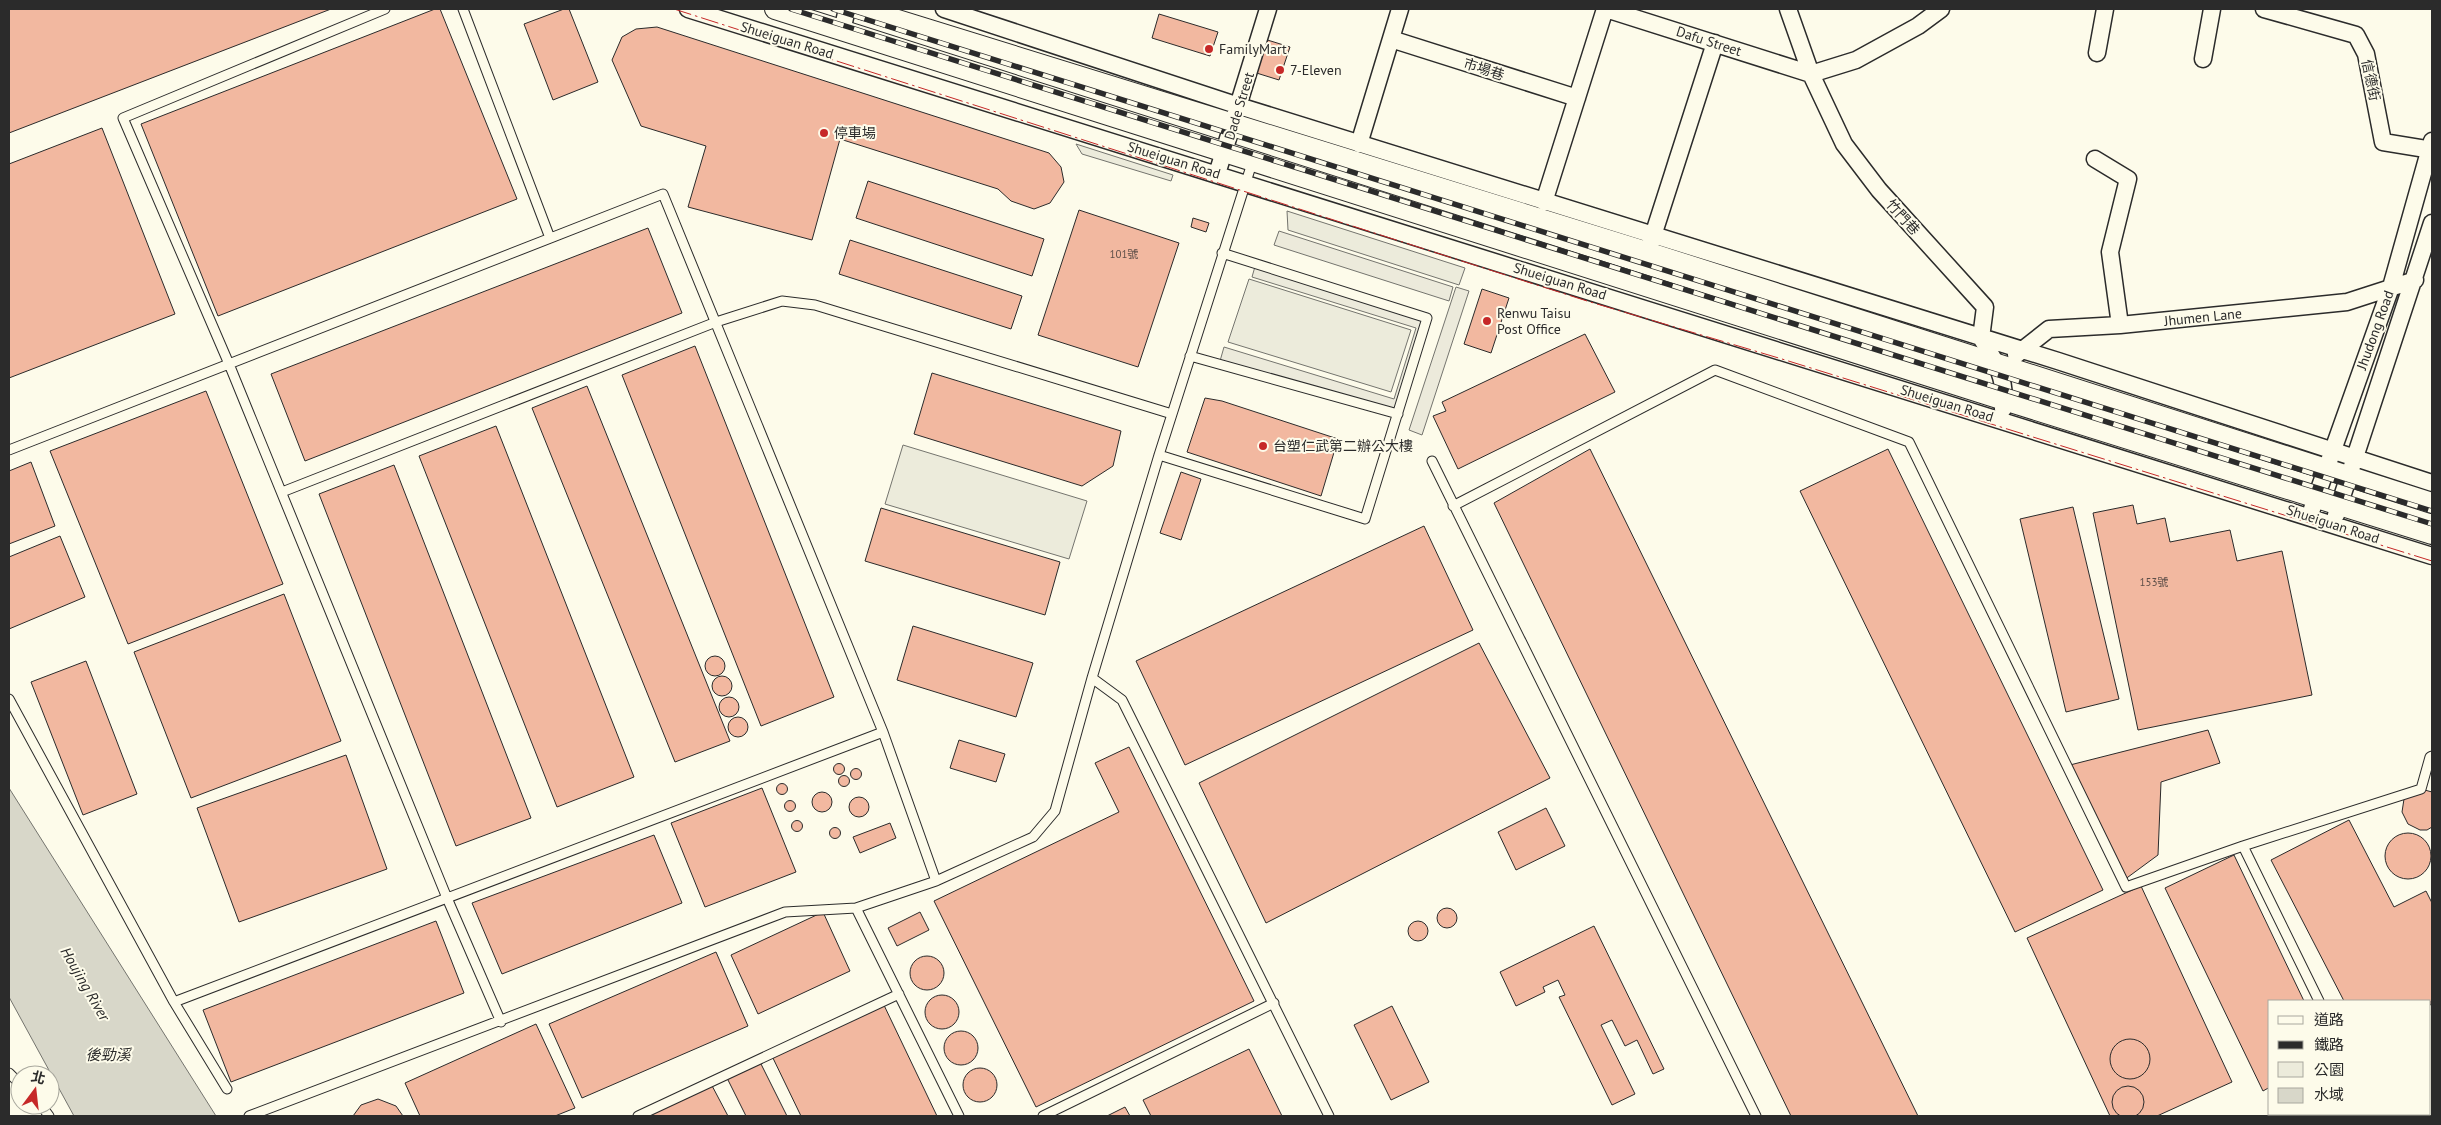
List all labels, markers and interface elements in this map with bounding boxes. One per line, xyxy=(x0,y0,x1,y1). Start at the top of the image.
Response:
street label: Shueiguan Road xyxy=(738,17,836,63)
street label: Dafu Street xyxy=(1674,22,1744,60)
place label: FamilyMart xyxy=(1219,40,1287,58)
marker: FamilyMart xyxy=(1203,43,1215,55)
street label: 市場巷 xyxy=(1461,54,1507,84)
street label: 信德街 xyxy=(2358,58,2384,102)
place label: 7-Eleven xyxy=(1290,61,1342,79)
marker: 7-Eleven xyxy=(1274,64,1286,76)
street label: Dade Street xyxy=(1220,70,1258,142)
place label: 停車場 xyxy=(834,124,876,142)
marker: 停車場 xyxy=(818,127,830,139)
street label: Shueiguan Road xyxy=(1125,137,1223,183)
street label: 竹門巷 xyxy=(1882,195,1924,239)
house number: 101號 xyxy=(1110,247,1139,261)
street label: Shueiguan Road xyxy=(1511,258,1609,304)
street label: Jhudong Road xyxy=(2352,288,2398,373)
place label: Renwu Taisu Post Office xyxy=(1497,304,1571,338)
street label: Jhumen Lane xyxy=(2162,304,2243,330)
marker: Renwu Taisu Post Office xyxy=(1481,315,1493,327)
street label: Shueiguan Road xyxy=(1898,380,1996,426)
place label: 台塑仁武第二辦公大樓 xyxy=(1273,437,1413,455)
marker: 台塑仁武第二辦公大樓 xyxy=(1257,440,1269,452)
street label: Shueiguan Road xyxy=(2284,501,2382,547)
house number: 153號 xyxy=(2140,575,2169,589)
water label: Houjing River xyxy=(57,943,115,1025)
legend xyxy=(2268,1000,2431,1115)
text: 道路 xyxy=(2314,1010,2344,1029)
text: 鐵路 xyxy=(2314,1035,2344,1054)
water label: 後勁溪 xyxy=(85,1045,132,1064)
text: 公園 xyxy=(2314,1060,2344,1079)
north arrow xyxy=(10,1065,60,1115)
text: 北 xyxy=(29,1067,47,1088)
text: 水域 xyxy=(2314,1085,2344,1104)

